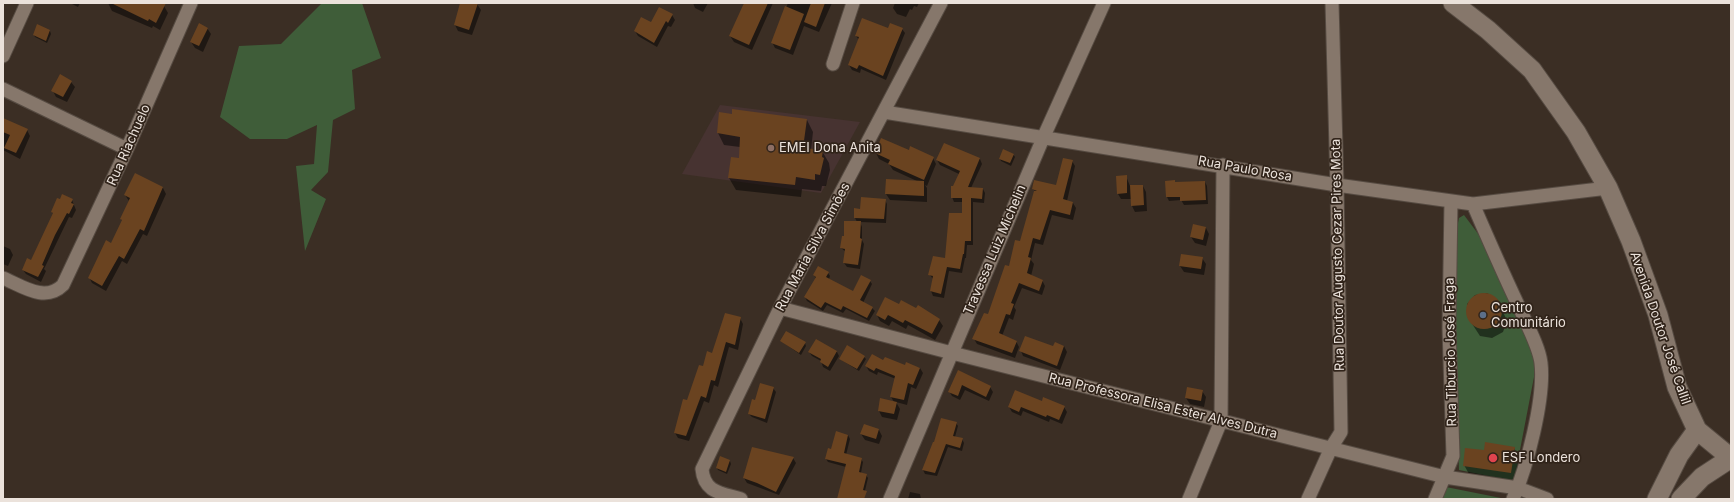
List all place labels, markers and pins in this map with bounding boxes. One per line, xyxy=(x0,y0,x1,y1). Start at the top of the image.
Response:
place label: EMEI Dona Anita xyxy=(779,140,881,156)
marker: EMEI Dona Anita xyxy=(766,143,776,153)
place label: Centro Comunitário xyxy=(1491,300,1566,331)
marker: Centro Comunitário xyxy=(1478,310,1488,320)
place label: ESF Londero xyxy=(1502,450,1580,466)
marker: ESF Londero xyxy=(1487,452,1499,464)

